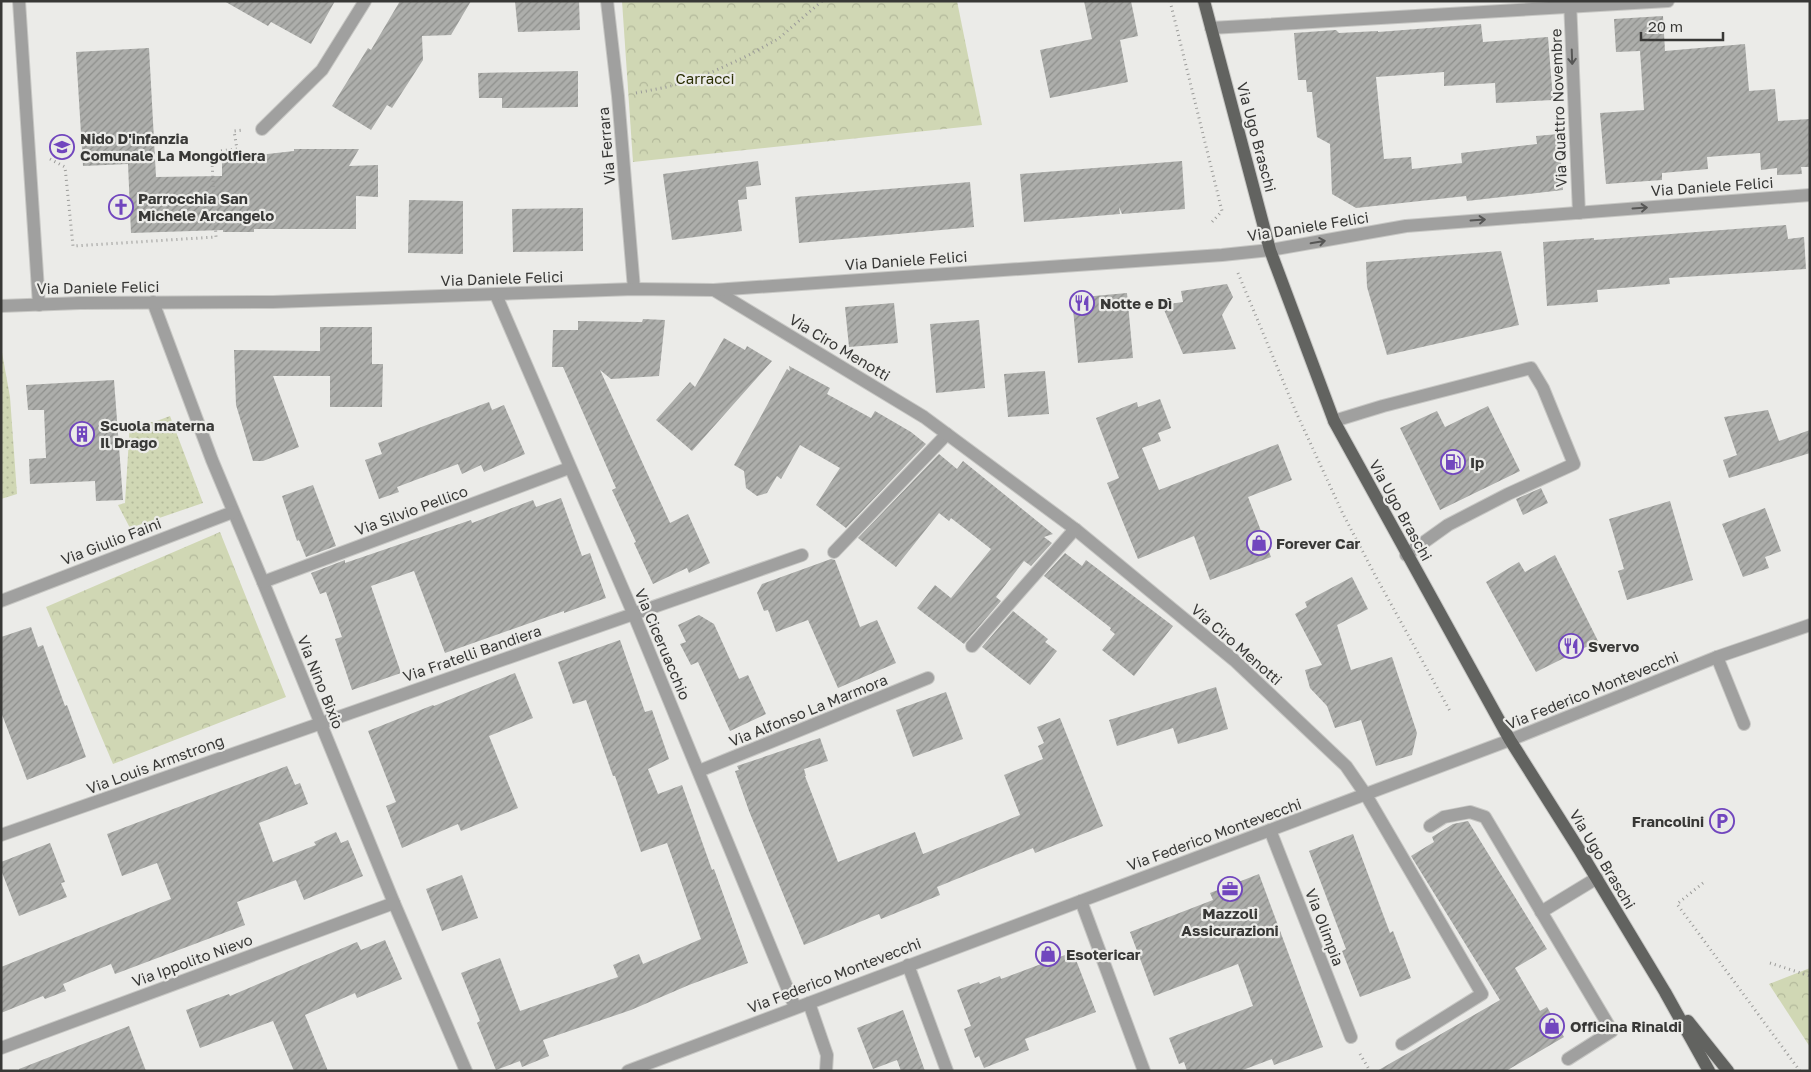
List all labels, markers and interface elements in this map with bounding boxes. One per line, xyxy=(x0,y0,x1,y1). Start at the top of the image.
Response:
scale bar xyxy=(1641,10,1724,42)
text: 20 m xyxy=(1648,17,1683,35)
street label: Via Quattro Novembre xyxy=(1546,28,1570,188)
one-way arrow xyxy=(1568,48,1577,64)
park label: Carracci xyxy=(675,69,735,87)
street label: Via Ugo Braschi xyxy=(1234,80,1280,194)
street label: Via Ferrara xyxy=(594,106,618,186)
place label: Nido D'infanzia Comunale La Mongolfiera xyxy=(80,129,266,164)
school or university icon: Nido D'infanzia Comunale La Mongolfiera xyxy=(49,134,75,160)
street label: Via Daniele Felici xyxy=(1650,173,1774,199)
place label: Parrocchia San Michele Arcangelo xyxy=(138,189,274,224)
church icon: Parrocchia San Michele Arcangelo xyxy=(108,194,134,220)
one-way arrow xyxy=(1632,203,1648,213)
street label: Via Daniele Felici xyxy=(1246,208,1370,244)
one-way arrow xyxy=(1470,216,1486,225)
one-way arrow xyxy=(1309,236,1325,246)
street label: Via Daniele Felici xyxy=(844,247,968,273)
street label: Via Daniele Felici xyxy=(440,267,564,289)
street label: Via Daniele Felici xyxy=(36,277,160,297)
restaurant icon: Notte e Dì xyxy=(1069,290,1095,316)
place label: Notte e Dì xyxy=(1100,294,1172,312)
street label: Via Ciro Menotti xyxy=(786,310,894,384)
place label: Scuola materna Il Drago xyxy=(100,416,215,451)
building icon: Scuola materna Il Drago xyxy=(69,421,95,447)
fuel station icon: Ip xyxy=(1440,449,1466,475)
place label: Ip xyxy=(1470,453,1484,471)
street label: Via Ugo Braschi xyxy=(1366,456,1436,564)
street label: Via Silvio Pellico xyxy=(352,481,470,539)
street label: Via Giulio Faini xyxy=(58,514,164,568)
shop icon: Forever Car xyxy=(1246,530,1272,556)
place label: Forever Car xyxy=(1276,534,1360,552)
street label: Via Ciceruacchio xyxy=(631,586,695,702)
street label: Via Ciro Menotti xyxy=(1188,600,1286,688)
street label: Via Fratelli Bandiera xyxy=(400,621,544,685)
street label: Via Nino Bixio xyxy=(294,633,348,731)
restaurant icon: Svervo xyxy=(1558,633,1584,659)
place label: Svervo xyxy=(1588,637,1639,655)
street label: Via Federico Montevecchi xyxy=(1503,647,1681,733)
street label: Via Alfonso La Marmora xyxy=(726,670,890,750)
street label: Via Louis Armstrong xyxy=(84,731,226,797)
street label: Via Federico Montevecchi xyxy=(1124,794,1304,874)
street label: Via Ugo Braschi xyxy=(1566,806,1640,912)
parking icon: Francolini xyxy=(1709,808,1735,834)
place label: Francolini xyxy=(1632,812,1704,830)
office icon: Mazzoli Assicurazioni xyxy=(1217,876,1243,902)
street label: Via Olimpia xyxy=(1302,886,1348,968)
place label: Mazzoli Assicurazioni xyxy=(1181,904,1279,939)
street label: Via Ippolito Nievo xyxy=(129,930,255,990)
street label: Via Federico Montevecchi xyxy=(745,934,923,1016)
shop icon: Esotericar xyxy=(1035,941,1061,967)
place label: Esotericar xyxy=(1066,945,1141,963)
shop icon: Officina Rinaldi xyxy=(1539,1013,1565,1039)
place label: Officina Rinaldi xyxy=(1570,1017,1682,1035)

